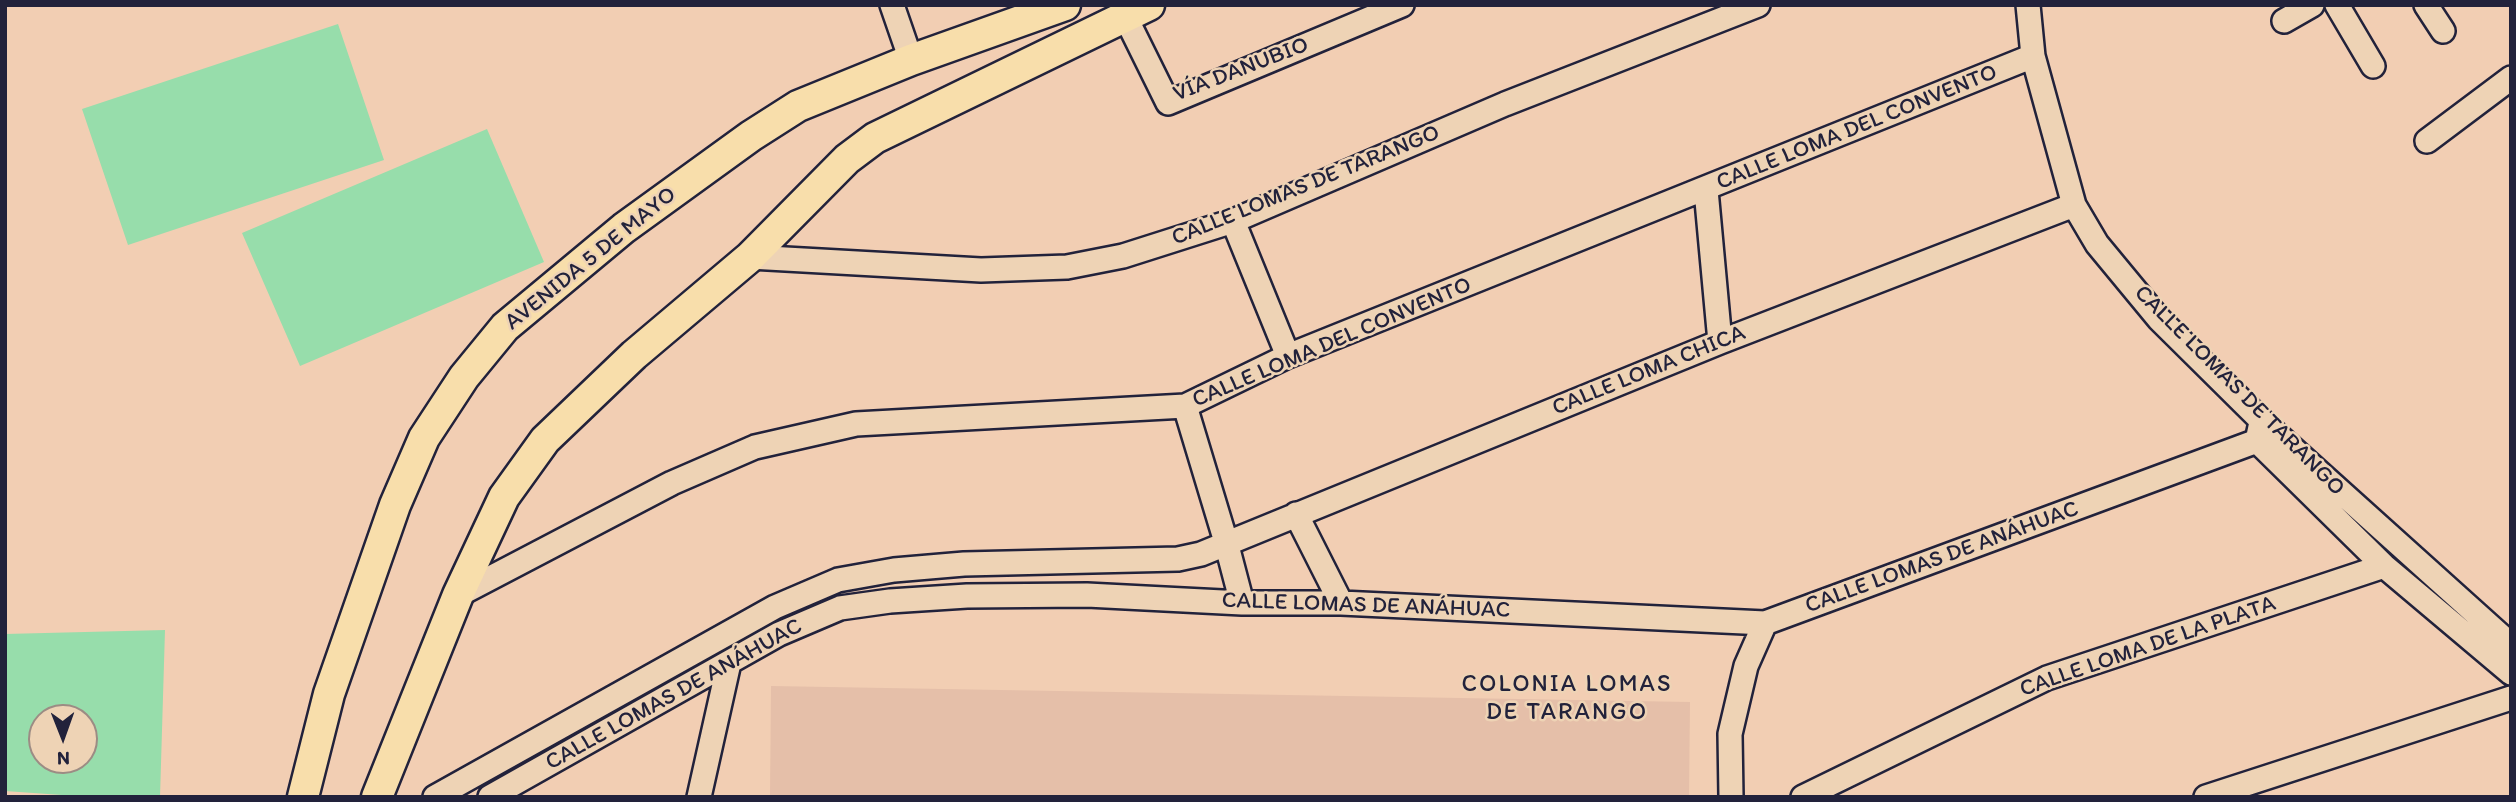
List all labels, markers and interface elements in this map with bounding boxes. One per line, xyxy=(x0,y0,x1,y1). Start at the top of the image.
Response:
street label: VÍA DANUBIO xyxy=(1169,32,1313,108)
street label: CALLE LOMA DEL CONVENTO xyxy=(1713,59,2001,197)
street label: CALLE LOMAS DE TARANGO xyxy=(1168,120,1444,252)
street label: AVENIDA 5 DE MAYO xyxy=(500,181,682,337)
street label: CALLE LOMA DEL CONVENTO xyxy=(1188,272,1476,414)
street label: CALLE LOMAS DE TARANGO xyxy=(2128,280,2350,502)
street label: CALLE LOMA CHICA xyxy=(1548,320,1750,422)
street label: CALLE LOMAS DE ANÁHUAC xyxy=(1802,496,2082,620)
street label: CALLE LOMAS DE ANÁHUAC xyxy=(1221,587,1511,625)
street label: CALLE LOMA DE LA PLATA xyxy=(2016,590,2280,704)
street label: CALLE LOMAS DE ANÁHUAC xyxy=(541,613,807,777)
district label: COLONIA LOMAS DE TARANGO xyxy=(1463,671,1671,727)
north arrow xyxy=(28,704,98,774)
text: N xyxy=(57,747,70,770)

